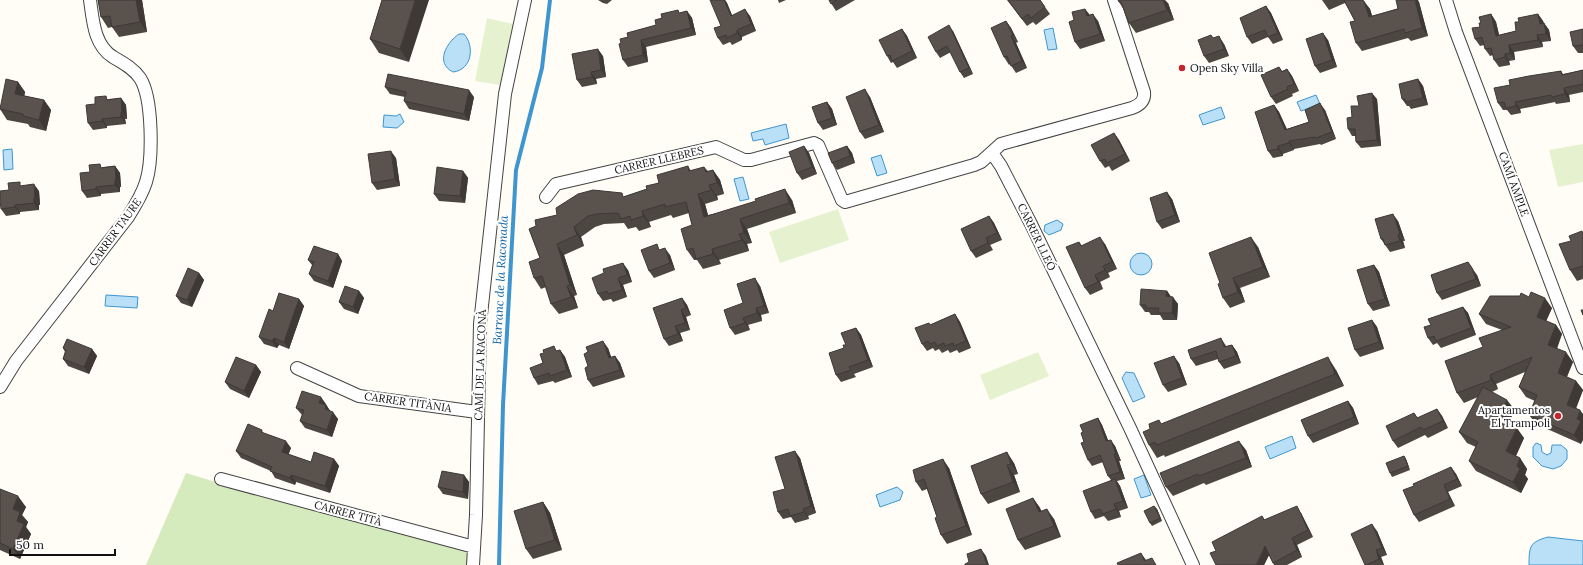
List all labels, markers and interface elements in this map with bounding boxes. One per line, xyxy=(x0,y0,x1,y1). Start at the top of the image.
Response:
place label: Open Sky Villa xyxy=(1190,61,1264,75)
marker: Open Sky Villa xyxy=(1177,63,1187,73)
street label: CARRER LLEBRES xyxy=(613,143,705,177)
street label: CAMÍ AMPLE xyxy=(1496,150,1532,218)
street label: CARRER TAURE xyxy=(86,195,144,269)
street label: CARRER LLEÓ xyxy=(1015,201,1059,273)
water label: Barranc de la Raconada xyxy=(489,215,511,345)
street label: CAMÍ DE LA RACONÀ xyxy=(471,308,489,421)
street label: CARRER TITÀNIA xyxy=(363,389,454,415)
place label: Apartamentos El Trampoli xyxy=(1477,403,1550,430)
marker: Apartamentos El Trampoli xyxy=(1553,411,1563,421)
street label: CARRER TITÀ xyxy=(313,497,384,529)
scale bar xyxy=(10,531,115,557)
text: 50 m xyxy=(16,537,44,552)

